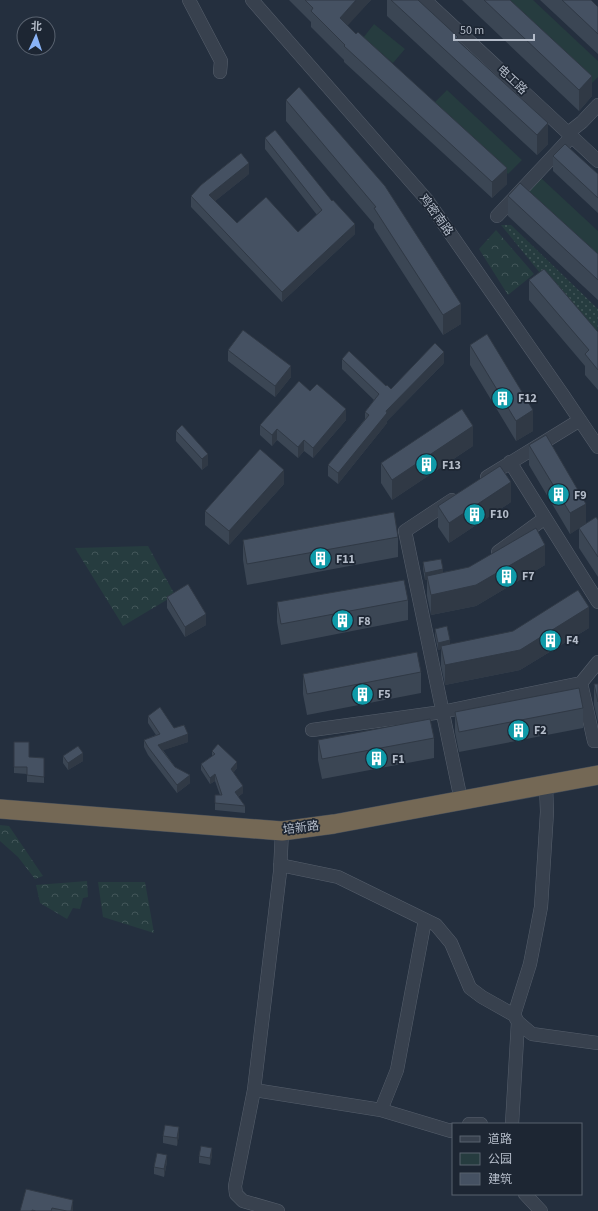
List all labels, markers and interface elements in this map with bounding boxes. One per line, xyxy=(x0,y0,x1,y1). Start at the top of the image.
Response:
north arrow xyxy=(16,16,56,56)
scale bar xyxy=(454,16,534,42)
text: 北 xyxy=(31,19,42,34)
text: 50 m xyxy=(460,22,484,39)
street label: 电工路 xyxy=(493,62,531,98)
street label: 鸡密南路 xyxy=(415,191,457,239)
building icon: F12 xyxy=(489,385,515,411)
place label: F12 xyxy=(518,390,537,407)
building icon: F13 xyxy=(414,452,440,478)
place label: F13 xyxy=(442,457,461,474)
building icon: F9 xyxy=(545,482,571,508)
place label: F9 xyxy=(574,487,587,504)
building icon: F10 xyxy=(461,501,487,527)
place label: F10 xyxy=(490,506,509,523)
building icon: F11 xyxy=(308,546,334,572)
place label: F11 xyxy=(336,551,355,568)
building icon: F7 xyxy=(494,563,520,589)
place label: F7 xyxy=(522,568,535,585)
building icon: F8 xyxy=(329,608,355,634)
place label: F8 xyxy=(358,613,371,630)
building icon: F4 xyxy=(538,627,564,653)
place label: F4 xyxy=(566,632,579,649)
building icon: F5 xyxy=(349,681,375,707)
place label: F5 xyxy=(378,686,391,703)
building icon: F2 xyxy=(505,717,531,743)
place label: F2 xyxy=(534,722,547,739)
building icon: F1 xyxy=(363,746,389,772)
place label: F1 xyxy=(392,751,405,768)
street label: 培新路 xyxy=(282,817,320,839)
legend xyxy=(452,1123,582,1195)
text: 道路 xyxy=(488,1131,512,1148)
text: 公园 xyxy=(488,1151,512,1168)
text: 建筑 xyxy=(488,1171,512,1188)

